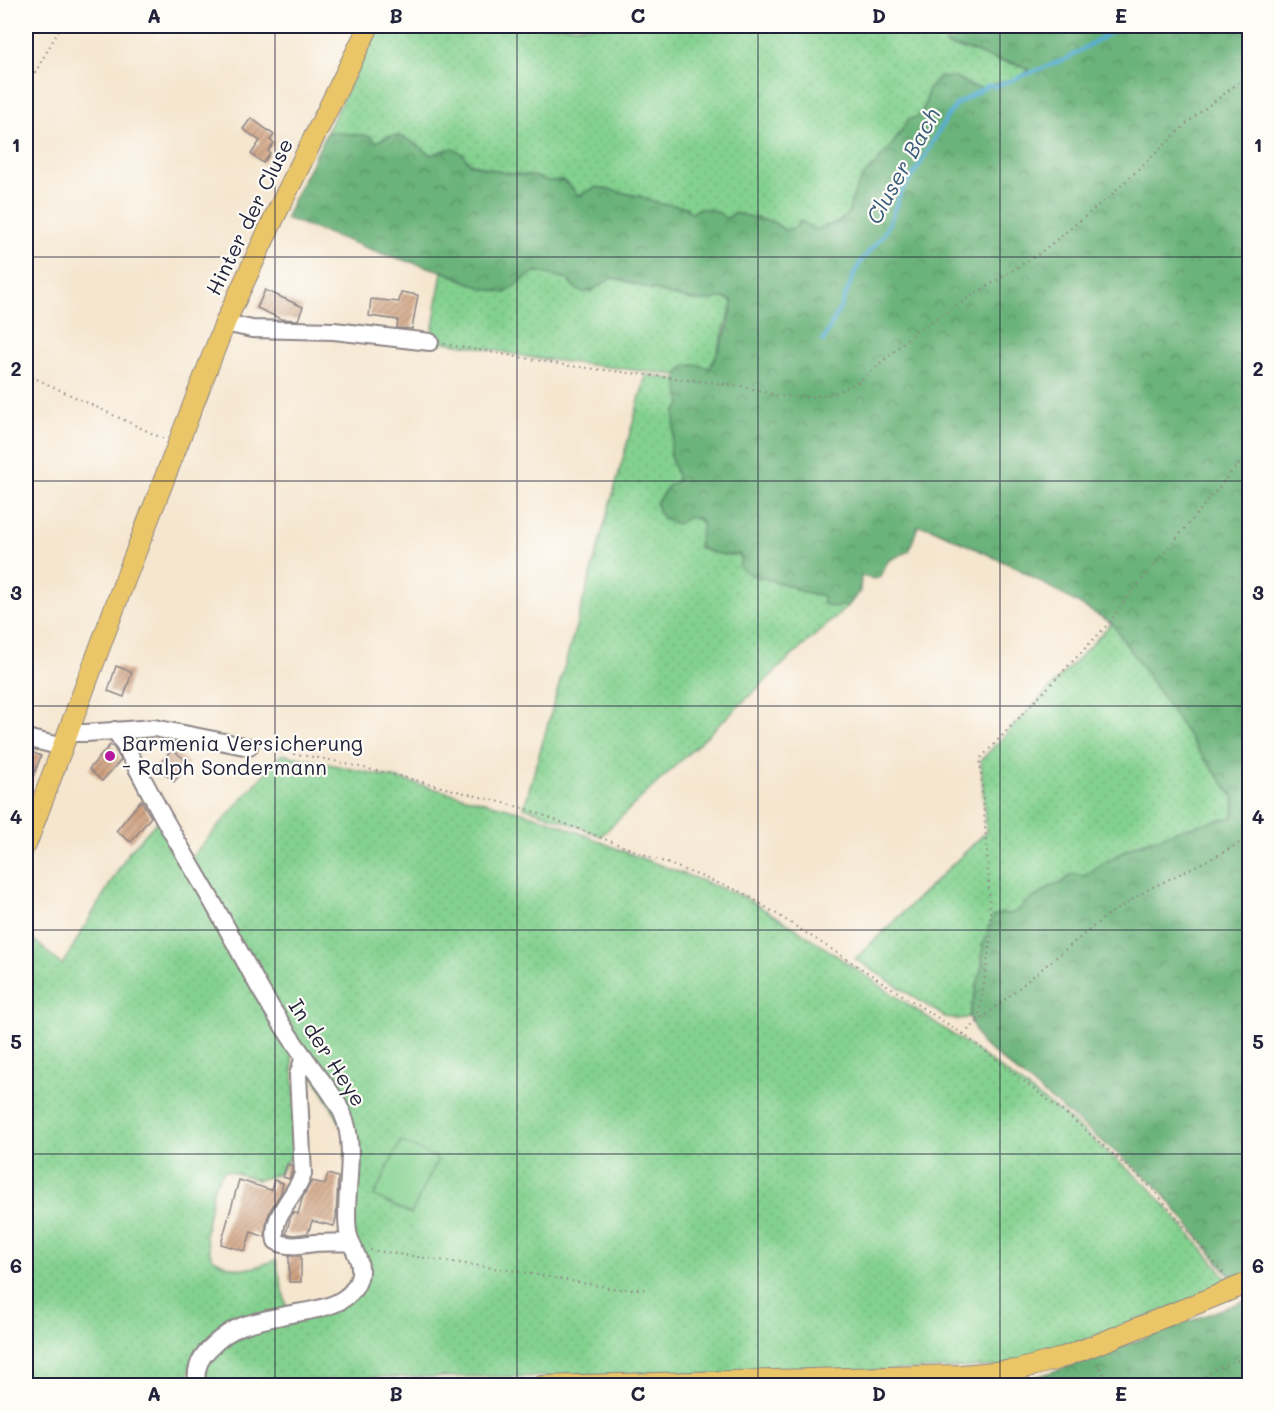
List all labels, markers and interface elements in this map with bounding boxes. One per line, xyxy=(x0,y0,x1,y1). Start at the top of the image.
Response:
text: A xyxy=(147,2,161,28)
text: B xyxy=(389,2,403,28)
text: C xyxy=(631,2,646,28)
text: D xyxy=(872,2,886,28)
text: E xyxy=(1115,2,1127,28)
water label: Cluser Bach xyxy=(859,103,946,229)
text: 1 xyxy=(12,131,20,157)
text: 1 xyxy=(1254,131,1262,157)
street label: Hinter der Cluse xyxy=(199,134,298,299)
text: 2 xyxy=(10,355,22,381)
text: 2 xyxy=(1252,355,1264,381)
text: 3 xyxy=(10,579,22,605)
text: 3 xyxy=(1252,579,1264,605)
place label: Barmenia Versicherung - Ralph Sondermann xyxy=(122,729,363,780)
marker: Barmenia Versicherung - Ralph Sondermann xyxy=(103,749,117,763)
text: 4 xyxy=(10,803,23,829)
text: 4 xyxy=(1252,803,1265,829)
street label: In der Heye xyxy=(283,993,373,1111)
text: 5 xyxy=(10,1028,22,1054)
text: 5 xyxy=(1252,1028,1264,1054)
text: 6 xyxy=(10,1252,22,1278)
text: 6 xyxy=(1252,1252,1264,1278)
text: A xyxy=(147,1380,161,1406)
text: B xyxy=(389,1380,403,1406)
text: C xyxy=(631,1380,646,1406)
text: D xyxy=(872,1380,886,1406)
text: E xyxy=(1115,1380,1127,1406)

